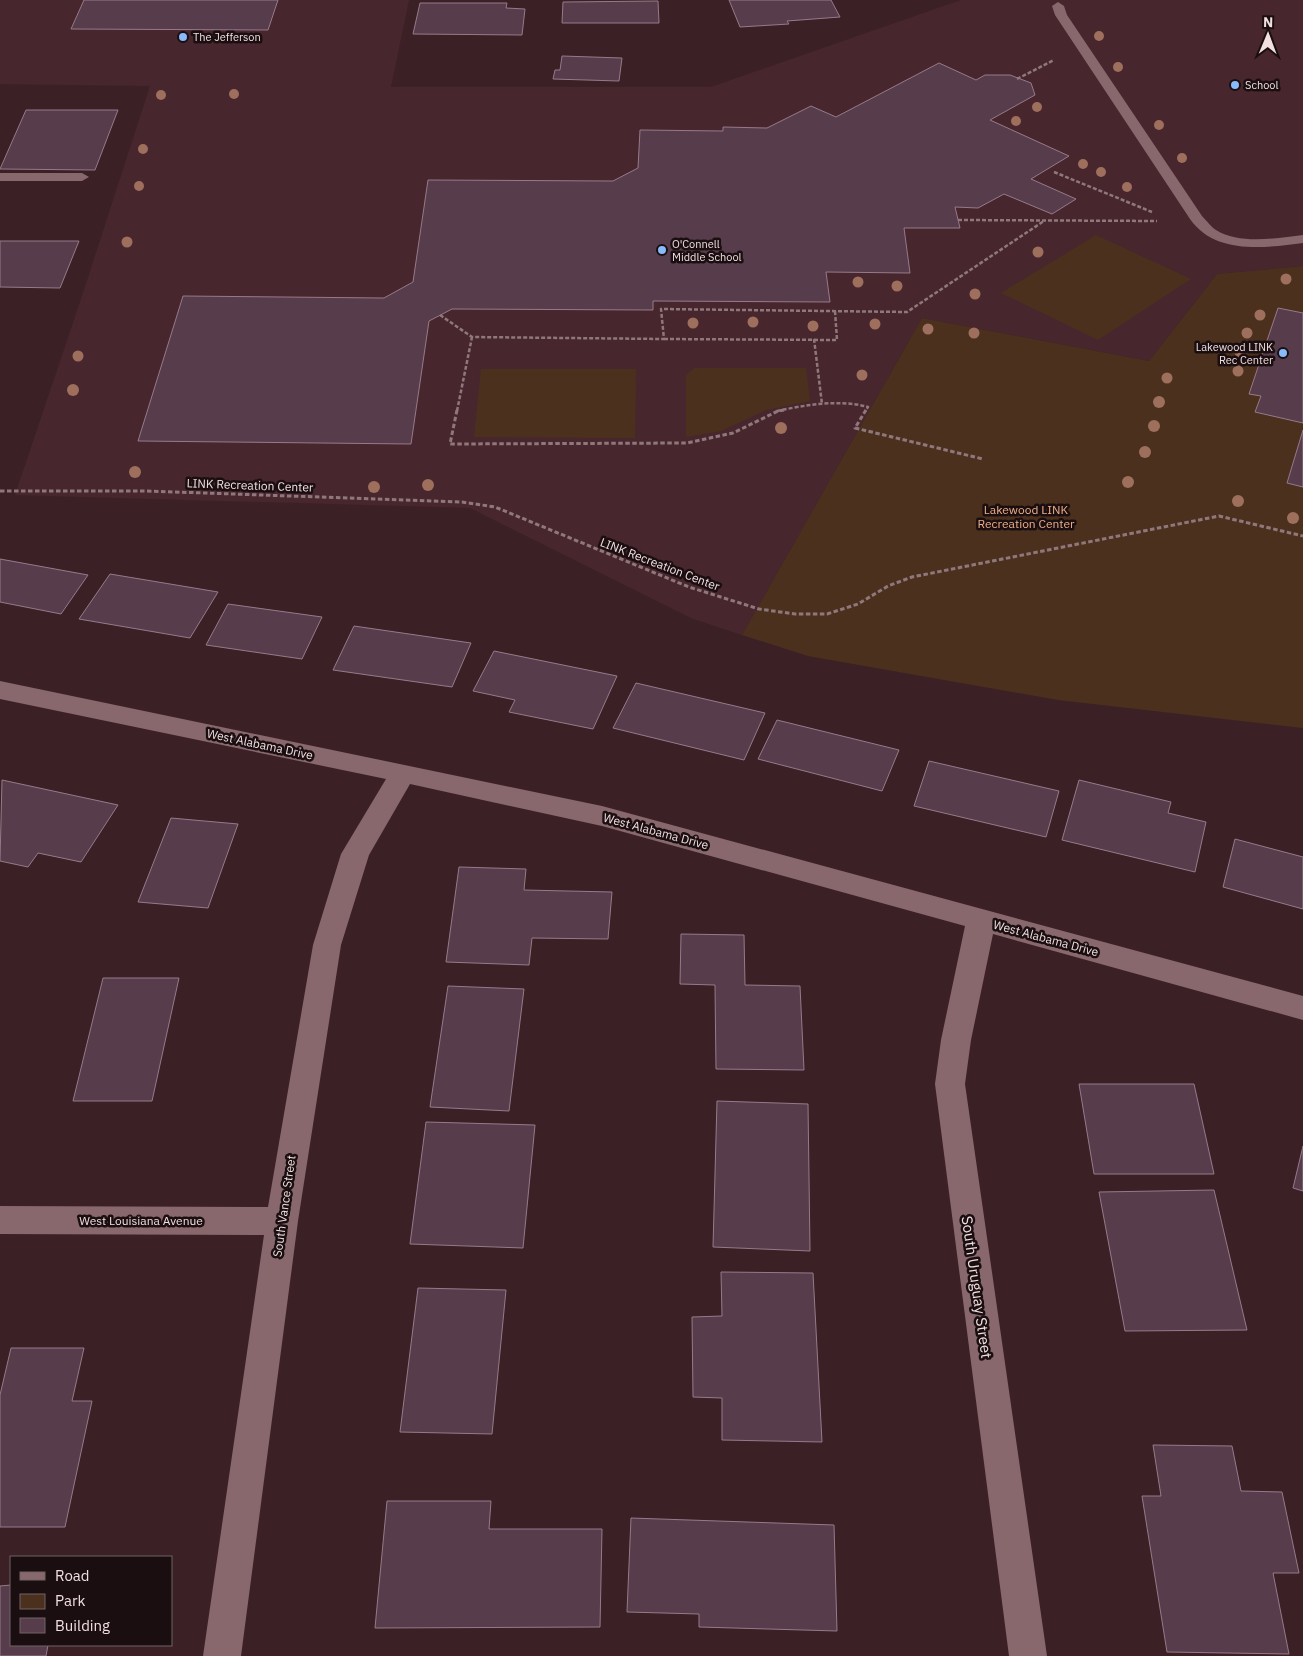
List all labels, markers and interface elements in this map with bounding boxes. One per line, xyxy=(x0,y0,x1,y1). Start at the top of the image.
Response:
north arrow xyxy=(1243,10,1293,60)
text: N xyxy=(1263,13,1273,31)
place label: The Jefferson xyxy=(193,30,261,44)
marker: The Jefferson xyxy=(177,31,189,43)
place label: School xyxy=(1245,78,1278,92)
marker: School xyxy=(1229,79,1241,91)
place label: O'Connell Middle School xyxy=(672,237,742,264)
marker: O'Connell Middle School xyxy=(656,244,668,256)
place label: Lakewood LINK Rec Center xyxy=(1196,340,1273,367)
marker: Lakewood LINK Rec Center xyxy=(1277,347,1289,359)
street label: LINK Recreation Center xyxy=(186,475,314,495)
park label: Lakewood LINK Recreation Center xyxy=(977,502,1075,531)
street label: LINK Recreation Center xyxy=(598,534,722,594)
street label: West Alabama Drive xyxy=(206,725,315,763)
street label: West Alabama Drive xyxy=(602,810,711,852)
street label: West Alabama Drive xyxy=(992,917,1101,959)
street label: South Vance Street xyxy=(269,1154,299,1258)
street label: West Louisiana Avenue xyxy=(79,1213,203,1228)
street label: South Uruguay Street xyxy=(958,1215,996,1359)
legend xyxy=(10,1556,172,1646)
text: Road xyxy=(55,1566,90,1585)
text: Park xyxy=(55,1591,85,1610)
text: Building xyxy=(55,1616,110,1635)

